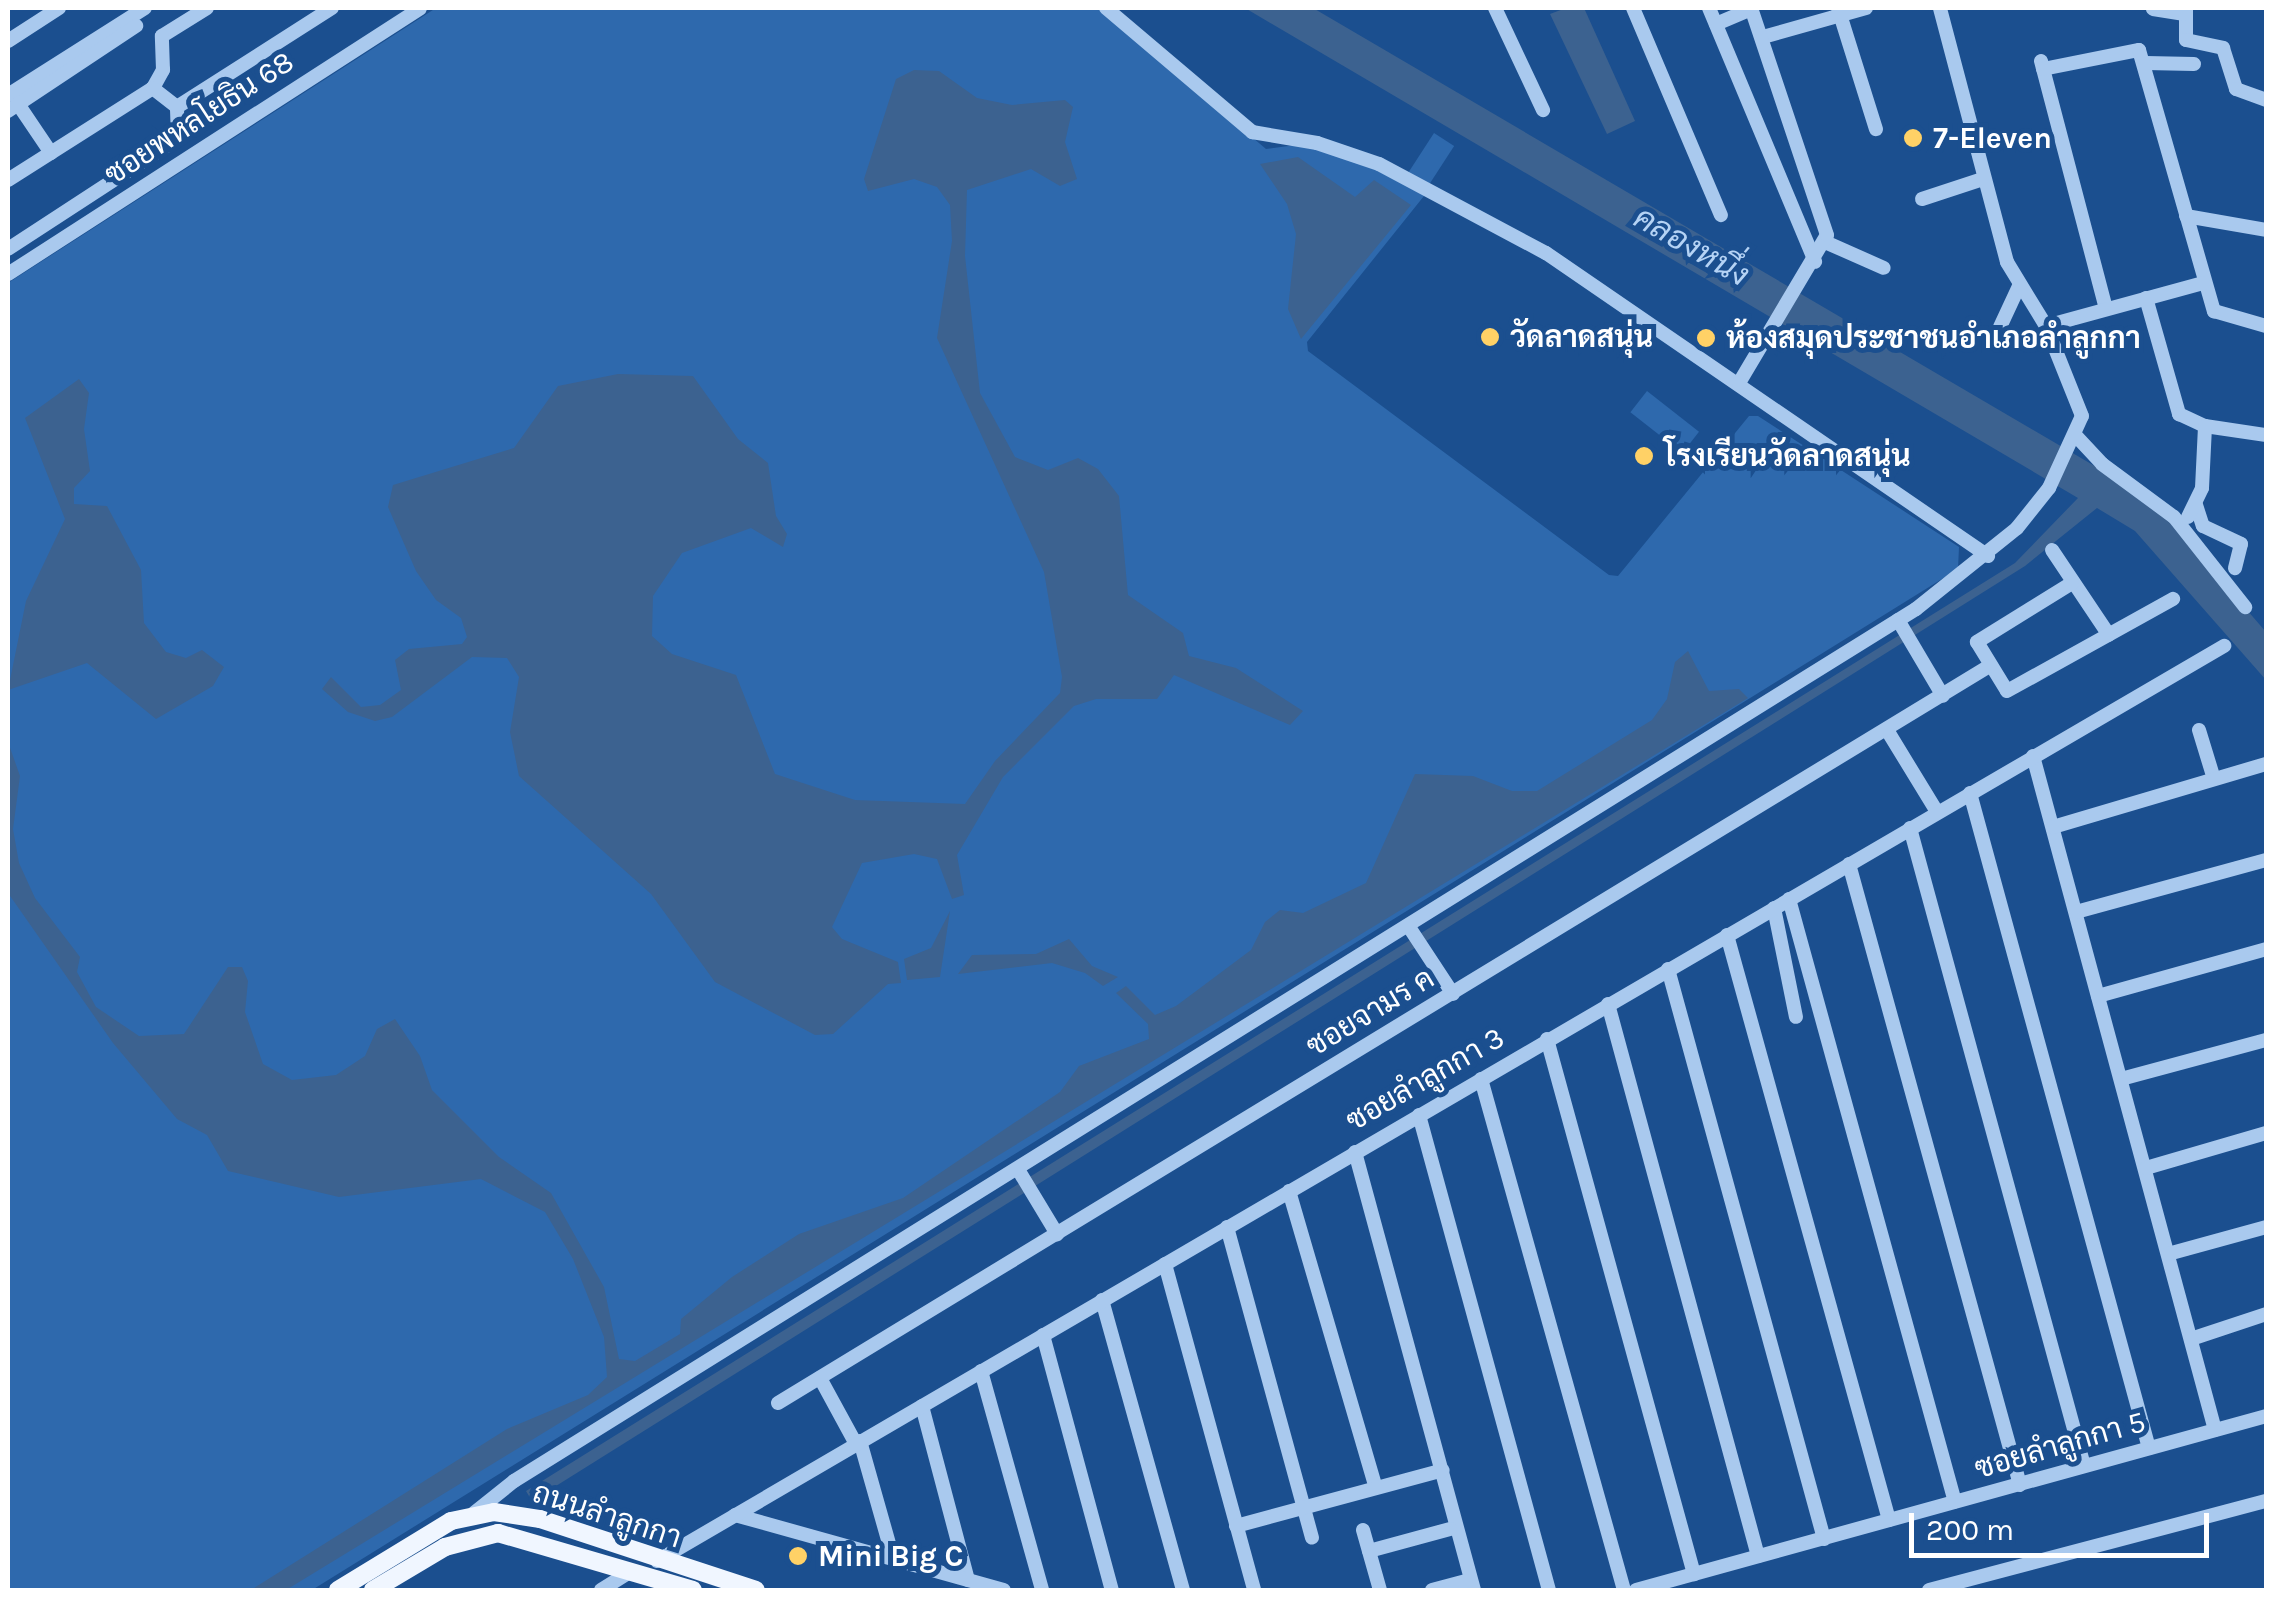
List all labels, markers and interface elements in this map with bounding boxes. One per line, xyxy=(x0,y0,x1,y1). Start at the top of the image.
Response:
street label: ซอยพหลโยธิน 68 xyxy=(98,44,300,192)
place label: 7-Eleven xyxy=(1933,120,2052,156)
marker: 7-Eleven xyxy=(1902,127,1924,149)
water label: คลองหนึ่ง xyxy=(1627,199,1755,295)
place label: วัดลาดสนุ่น xyxy=(1510,319,1653,355)
place label: ห้องสมุดประชาชนอำเภอลำลูกกา xyxy=(1726,320,2141,356)
marker: วัดลาดสนุ่น xyxy=(1479,326,1501,348)
marker: ห้องสมุดประชาชนอำเภอลำลูกกา xyxy=(1695,327,1717,349)
place label: โรงเรียนวัดลาดสนุ่น xyxy=(1664,438,1911,474)
marker: โรงเรียนวัดลาดสนุ่น xyxy=(1633,445,1655,467)
street label: ซอยจามร ค xyxy=(1300,960,1440,1064)
street label: ซอยลำลูกกา 3 xyxy=(1340,1019,1510,1139)
street label: ซอยลำลูกกา 5 xyxy=(1971,1403,2149,1487)
street label: ถนนลำลูกกา xyxy=(528,1474,686,1556)
scale bar xyxy=(1914,1493,2214,1555)
text: 200 m xyxy=(1926,1512,2014,1548)
place label: Mini Big C xyxy=(818,1538,964,1574)
marker: Mini Big C xyxy=(787,1545,809,1567)

